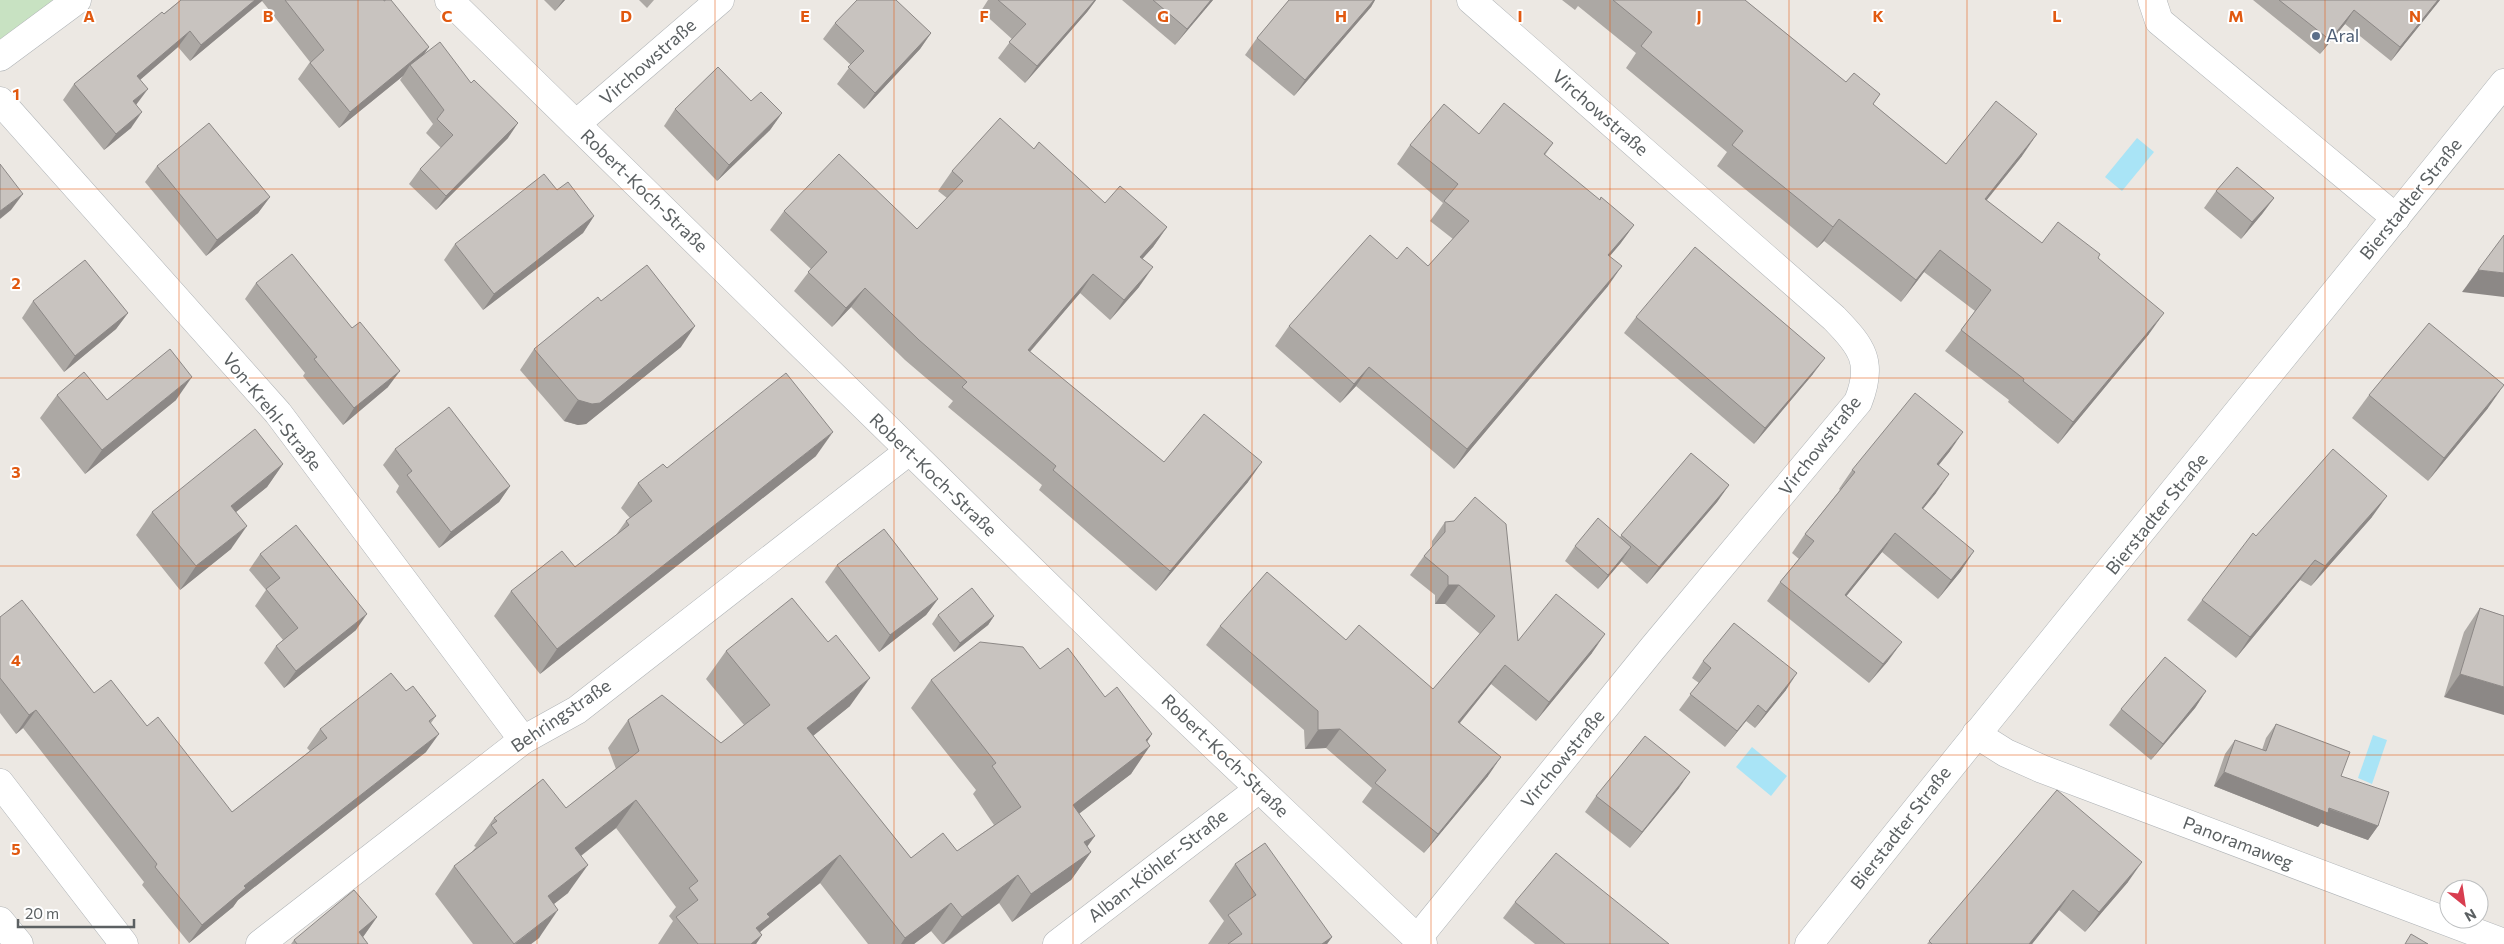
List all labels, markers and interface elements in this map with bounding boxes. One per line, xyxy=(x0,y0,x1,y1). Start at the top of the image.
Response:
text: A xyxy=(83,6,95,25)
text: B xyxy=(263,6,274,25)
text: C xyxy=(442,6,453,25)
text: D xyxy=(620,6,632,25)
text: E xyxy=(800,6,810,25)
text: F xyxy=(979,6,989,25)
text: G xyxy=(1157,6,1169,25)
text: H xyxy=(1335,6,1347,25)
text: I xyxy=(1517,6,1523,25)
text: J xyxy=(1696,6,1702,25)
text: K xyxy=(1872,6,1884,25)
text: L xyxy=(2052,6,2062,25)
text: M xyxy=(2228,6,2244,25)
text: N xyxy=(2409,6,2421,25)
street label: Virchowstraße xyxy=(595,14,700,109)
place label: Aral xyxy=(2326,24,2359,46)
marker: Aral xyxy=(2310,30,2322,42)
street label: Virchowstraße xyxy=(1548,65,1653,160)
text: 1 xyxy=(12,84,20,103)
street label: Robert-Koch-Straße xyxy=(577,124,713,257)
street label: Bierstadter Straße xyxy=(2354,133,2466,264)
text: 2 xyxy=(11,273,21,292)
street label: Von-Krehl-Straße xyxy=(219,348,327,475)
street label: Virchowstraße xyxy=(1774,391,1865,500)
street label: Robert-Koch-Straße xyxy=(866,408,1002,541)
street label: Bierstadter Straße xyxy=(2100,448,2212,579)
text: 3 xyxy=(11,462,21,481)
text: 4 xyxy=(11,650,21,669)
street label: Behringstraße xyxy=(506,674,615,757)
street label: Robert-Koch-Straße xyxy=(1158,689,1294,822)
street label: Virchowstraße xyxy=(1516,705,1609,812)
street label: Bierstadter Straße xyxy=(1845,762,1955,893)
street label: Alban-Köhler-Straße xyxy=(1083,804,1232,926)
street label: Panoramaweg xyxy=(2180,811,2297,873)
text: 5 xyxy=(11,839,21,858)
north arrow xyxy=(2439,879,2489,929)
scale bar xyxy=(18,896,134,928)
text: 20 m xyxy=(25,904,59,922)
text: N xyxy=(2462,906,2480,926)

